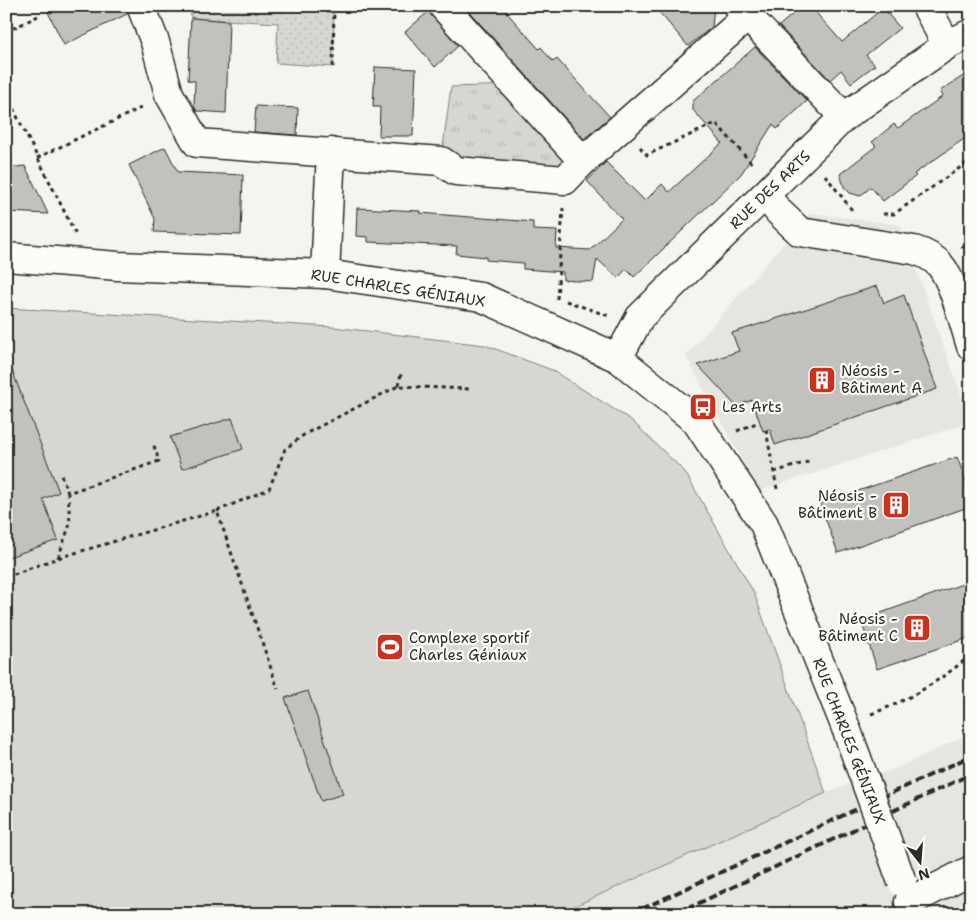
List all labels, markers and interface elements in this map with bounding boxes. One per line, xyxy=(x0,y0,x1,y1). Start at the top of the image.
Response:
street label: RUE DES ARTS xyxy=(725,146,815,234)
street label: RUE CHARLES GÉNIAUX xyxy=(309,263,487,312)
place label: Néosis - Bâtiment A xyxy=(841,361,922,398)
building icon: Néosis - Bâtiment A xyxy=(807,365,837,395)
bus stop icon: Les Arts xyxy=(688,392,718,422)
place label: Les Arts xyxy=(722,397,782,417)
place label: Néosis - Bâtiment B xyxy=(798,486,877,523)
building icon: Néosis - Bâtiment B xyxy=(881,490,911,520)
place label: Néosis - Bâtiment C xyxy=(819,609,898,646)
building icon: Néosis - Bâtiment C xyxy=(902,613,932,643)
place label: Complexe sportif Charles Géniaux xyxy=(409,628,530,665)
sports icon: Complexe sportif Charles Géniaux xyxy=(375,632,405,662)
street label: RUE CHARLES GÉNIAUX xyxy=(808,655,891,827)
north arrow xyxy=(894,838,944,888)
text: N xyxy=(916,864,932,885)

